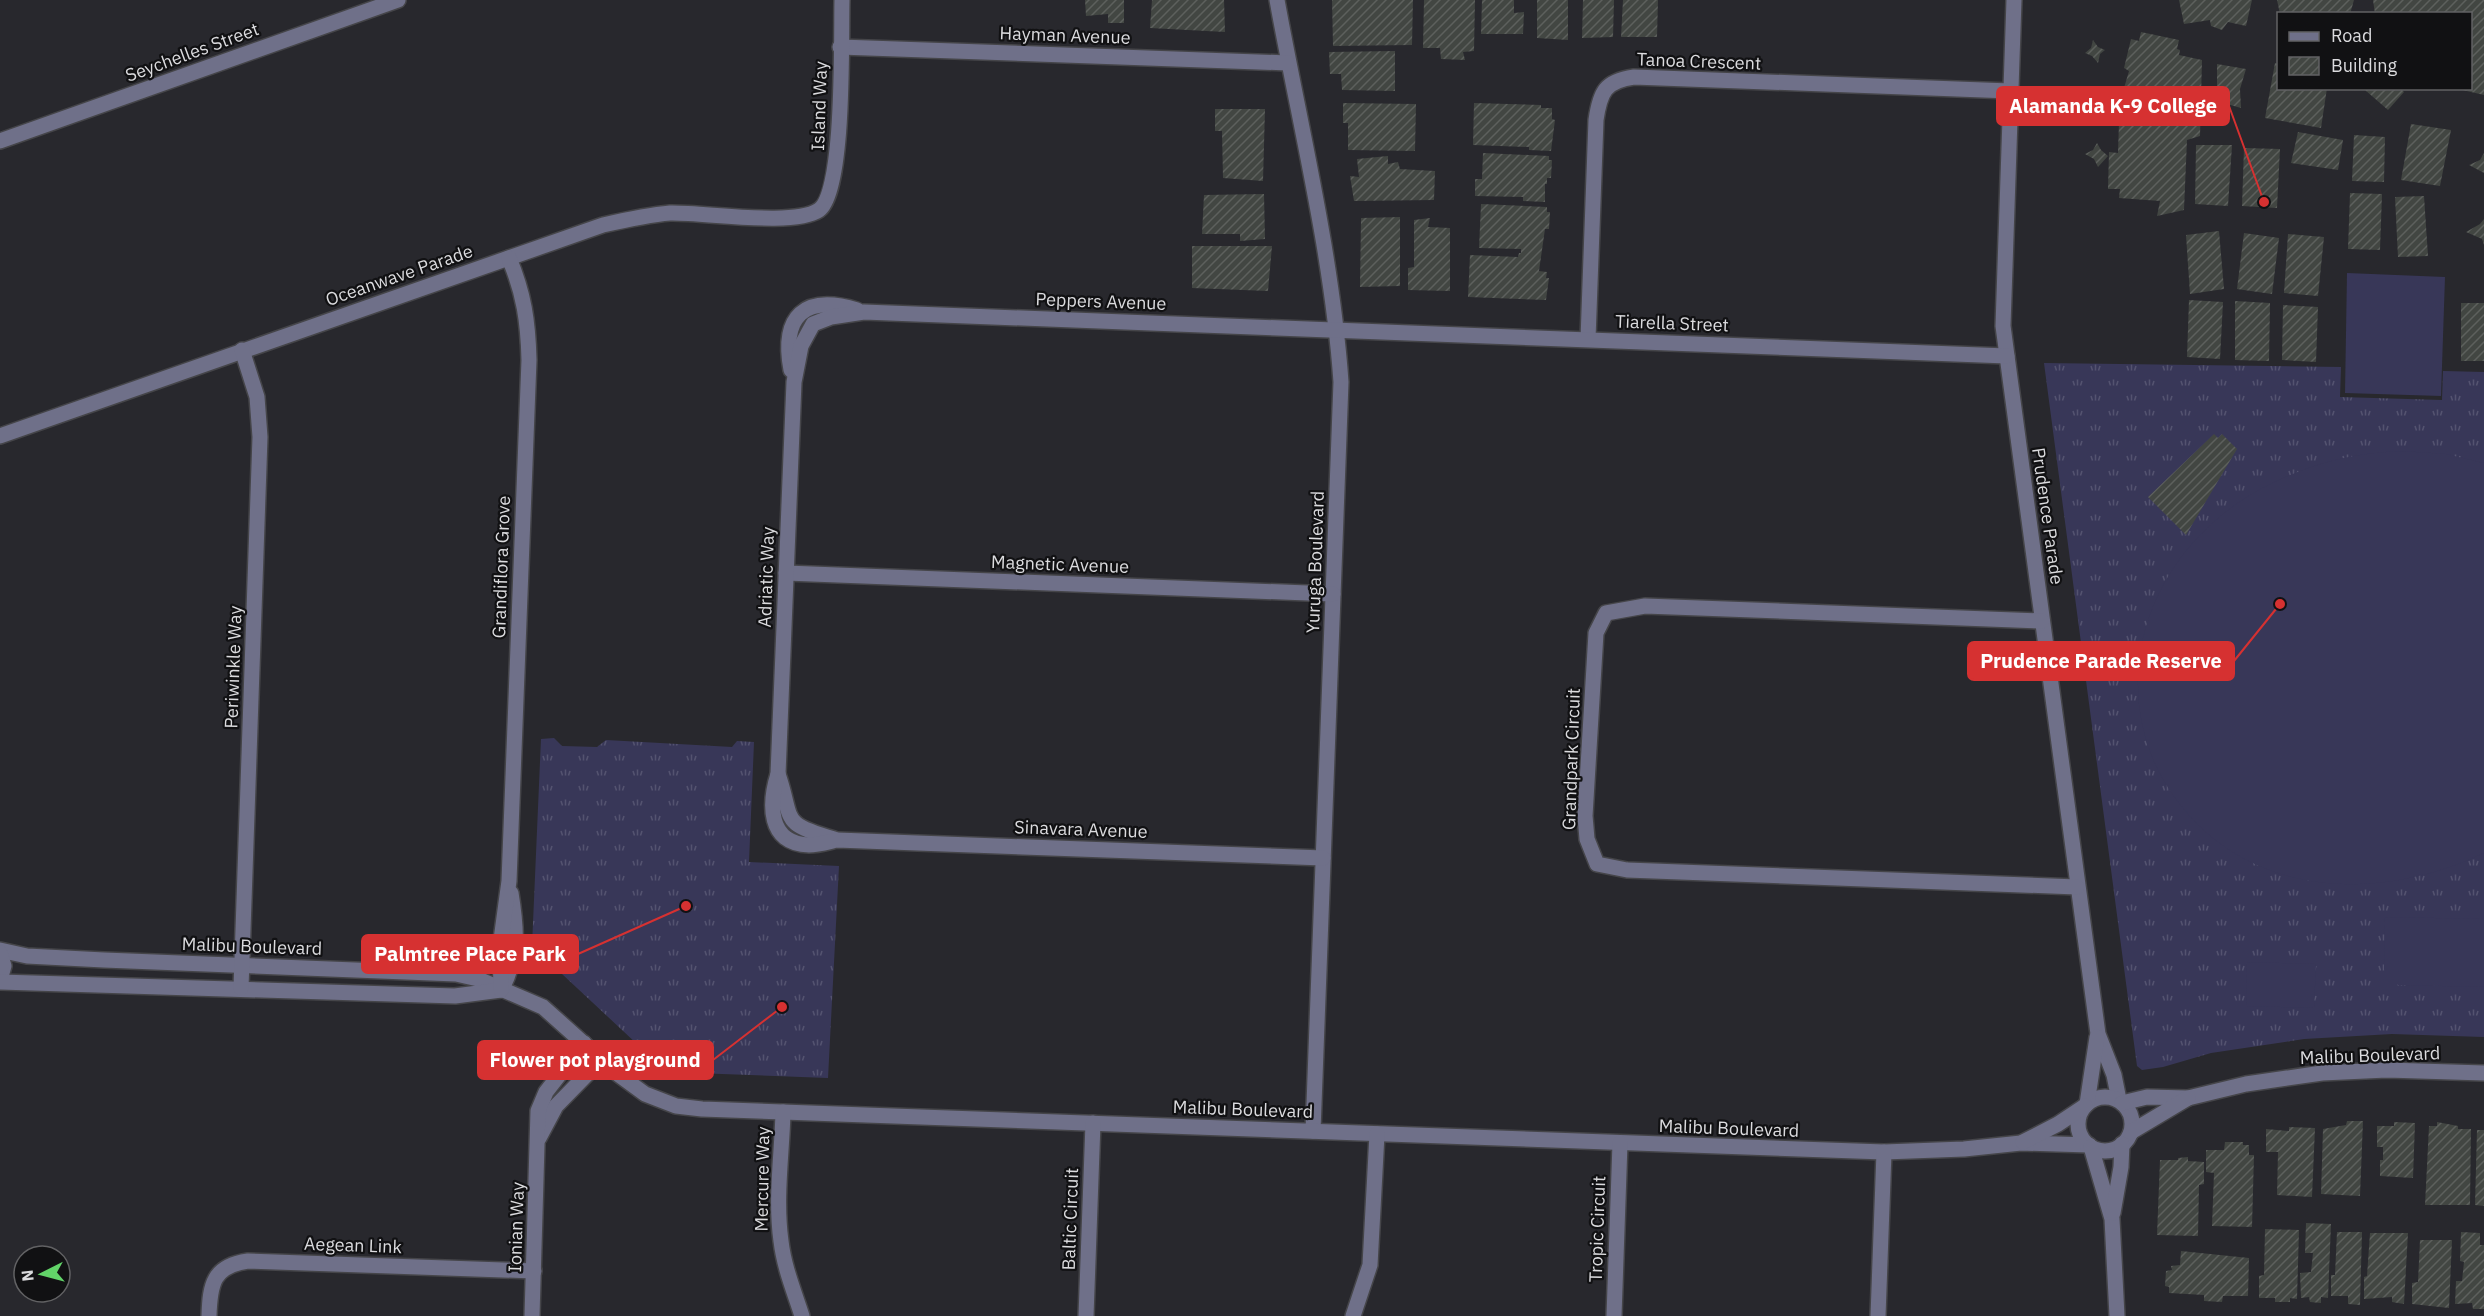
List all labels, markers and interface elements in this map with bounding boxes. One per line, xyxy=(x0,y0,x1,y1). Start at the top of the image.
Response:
legend xyxy=(2277,12,2472,90)
street label: Seychelles Street xyxy=(122,17,262,87)
street label: Hayman Avenue xyxy=(999,21,1131,49)
text: Road xyxy=(2331,24,2372,47)
street label: Tanoa Crescent xyxy=(1636,47,1762,75)
text: Building xyxy=(2331,54,2398,77)
street label: Island Way xyxy=(806,61,832,151)
callout: Alamanda K-9 College xyxy=(1997,87,2229,125)
text: Alamanda K-9 College xyxy=(2009,92,2217,119)
street label: Oceanwave Parade xyxy=(322,239,476,311)
street label: Peppers Avenue xyxy=(1035,287,1167,315)
street label: Tiarella Street xyxy=(1615,310,1729,336)
street label: Prudence Parade xyxy=(2027,446,2069,586)
street label: Yuruga Boulevard xyxy=(1301,490,1329,634)
street label: Grandiflora Grove xyxy=(487,495,515,639)
street label: Adriatic Way xyxy=(753,526,779,628)
street label: Magnetic Avenue xyxy=(991,550,1130,578)
street label: Periwinkle Way xyxy=(219,605,247,729)
callout: Prudence Parade Reserve xyxy=(1968,642,2234,680)
text: Prudence Parade Reserve xyxy=(1980,647,2222,674)
street label: Grandpark Circuit xyxy=(1557,688,1585,830)
street label: Sinavara Avenue xyxy=(1014,815,1148,843)
street label: Malibu Boulevard xyxy=(181,932,323,960)
callout: Palmtree Place Park xyxy=(362,935,578,973)
text: Palmtree Place Park xyxy=(374,940,566,967)
callout: Flower pot playground xyxy=(478,1041,713,1079)
street label: Malibu Boulevard xyxy=(2299,1041,2441,1069)
text: Flower pot playground xyxy=(489,1046,701,1073)
street label: Malibu Boulevard xyxy=(1172,1095,1314,1123)
street label: Malibu Boulevard xyxy=(1658,1114,1800,1142)
street label: Mercure Way xyxy=(750,1126,774,1232)
street label: Baltic Circuit xyxy=(1057,1167,1083,1271)
street label: Tropic Circuit xyxy=(1584,1175,1610,1283)
street label: Ionian Way xyxy=(503,1181,529,1273)
street label: Aegean Link xyxy=(304,1232,403,1258)
north arrow xyxy=(12,1244,72,1304)
text: N xyxy=(17,1269,38,1282)

